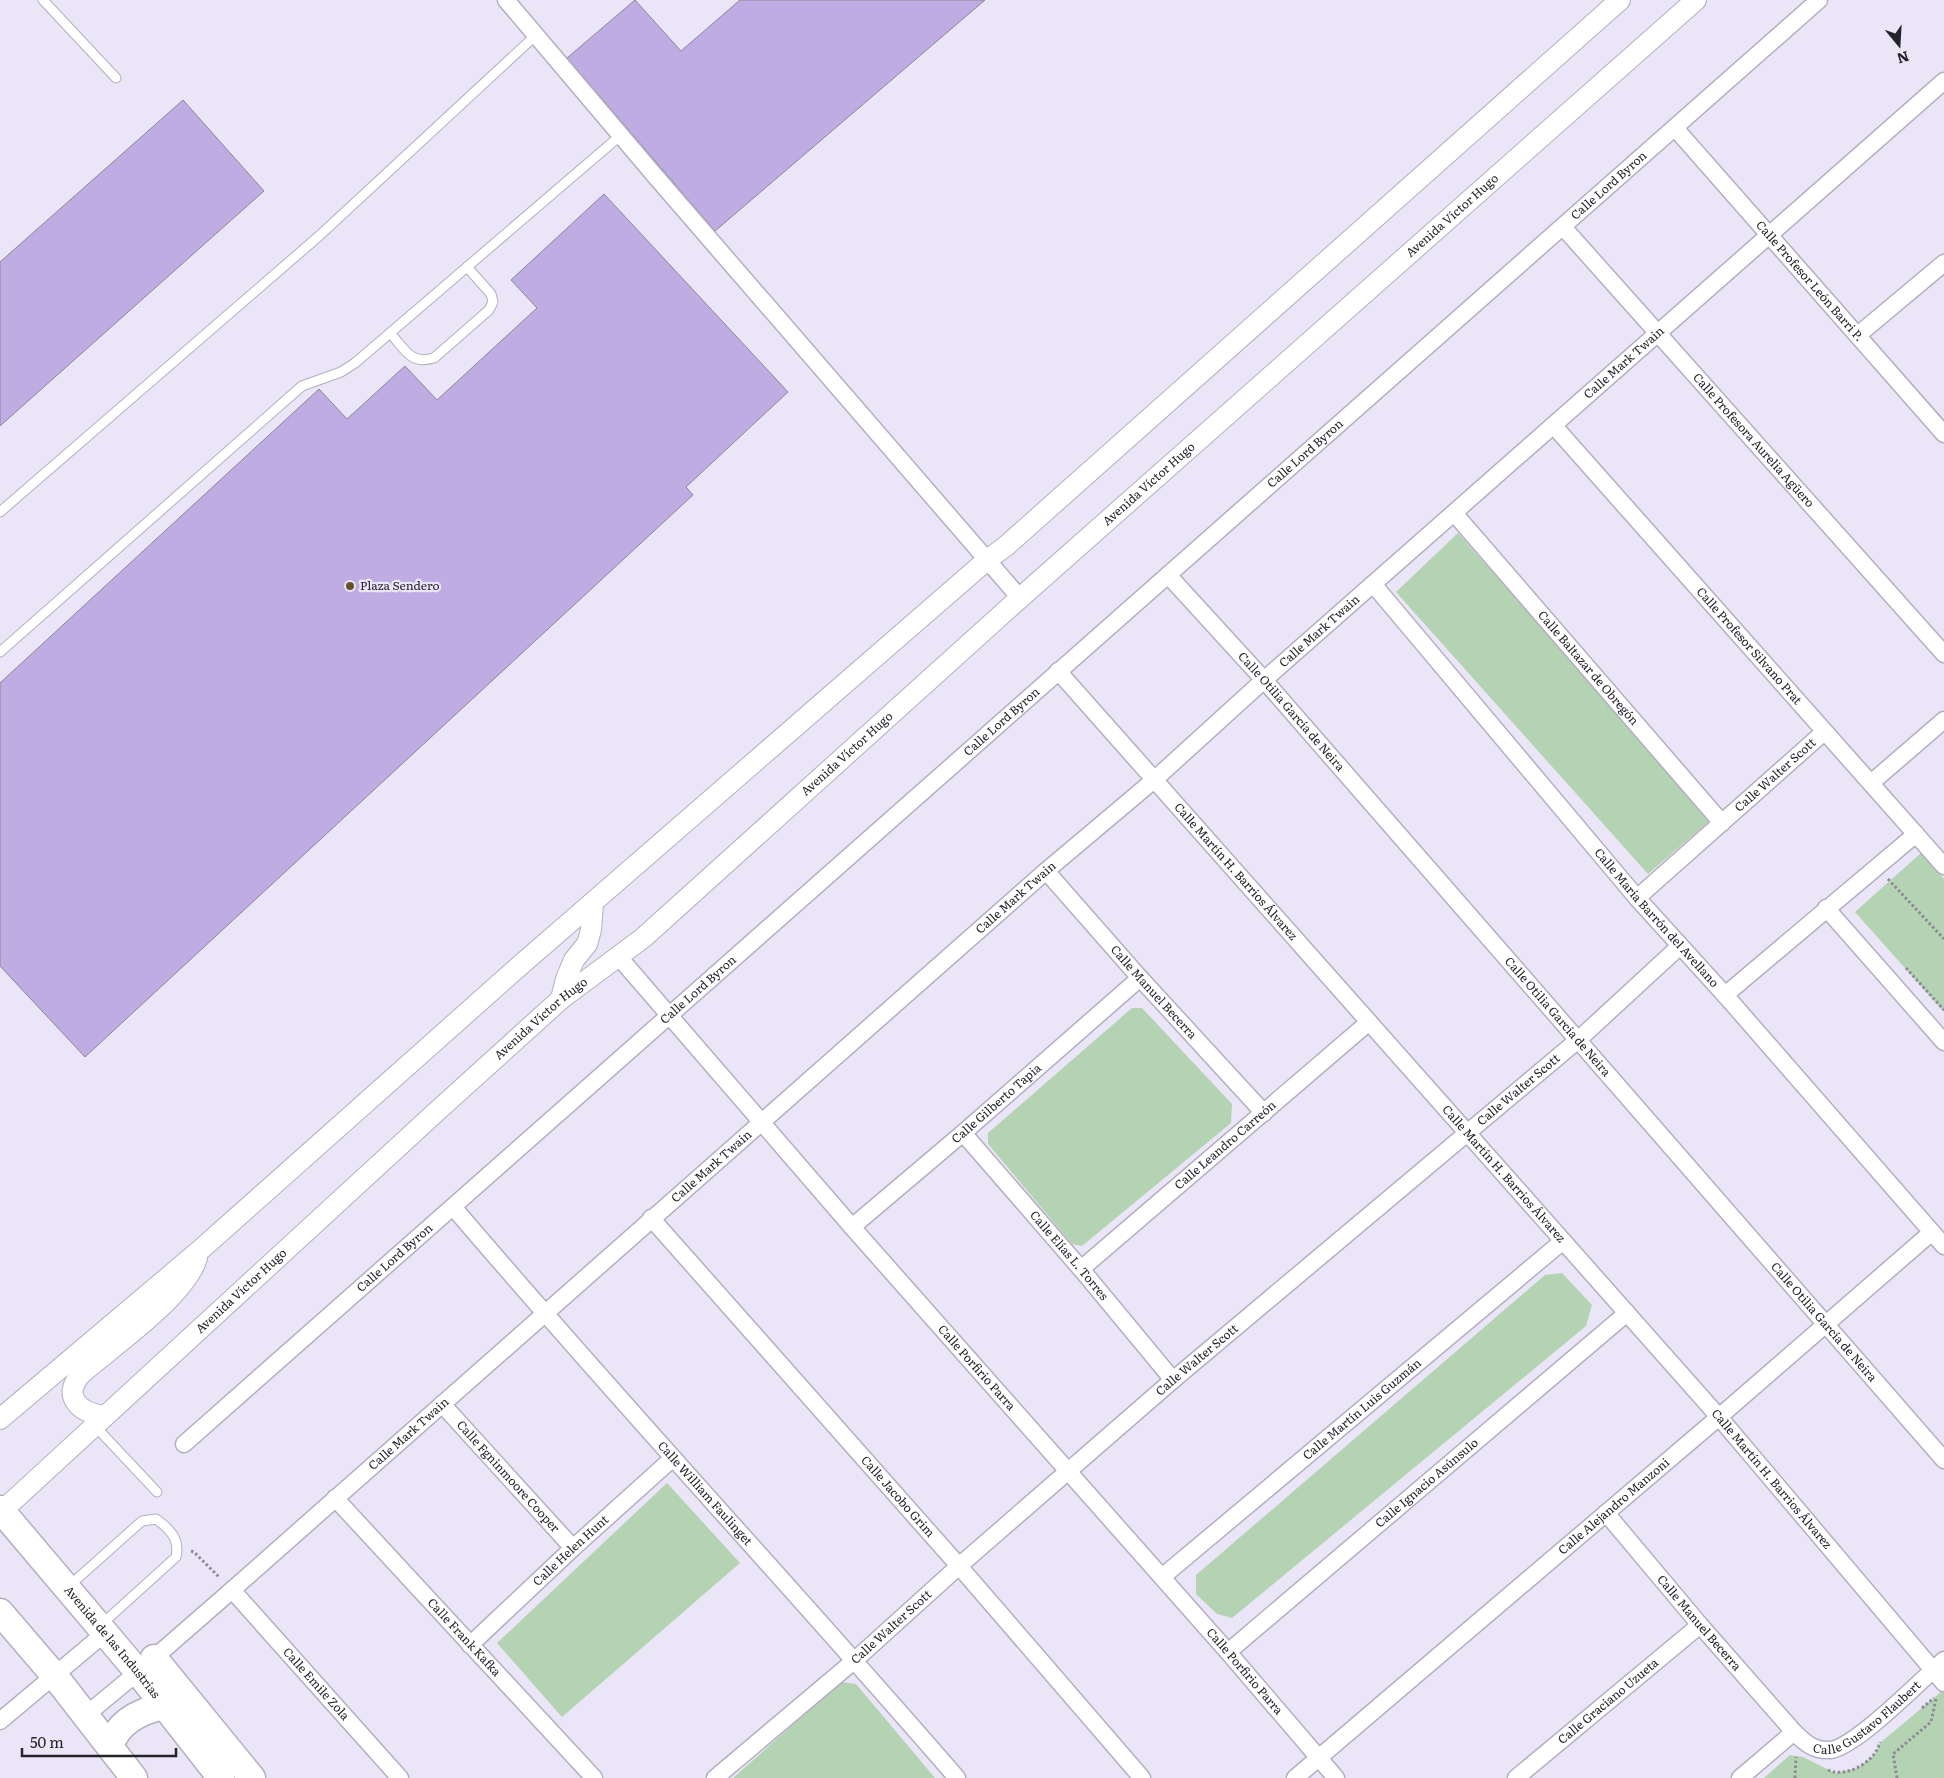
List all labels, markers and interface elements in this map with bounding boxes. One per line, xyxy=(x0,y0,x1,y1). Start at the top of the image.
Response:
north arrow xyxy=(1874,20,1924,70)
text: N xyxy=(1894,47,1912,70)
street label: Calle Lord Byron xyxy=(1566,146,1650,223)
street label: Avenida Víctor Hugo xyxy=(1401,169,1502,261)
street label: Calle Profesor León Barri P. xyxy=(1752,216,1869,345)
street label: Calle Mark Twain xyxy=(1579,322,1668,403)
street label: Calle Profesora Aurelia Agüero xyxy=(1689,368,1819,511)
street label: Calle Lord Byron xyxy=(1263,414,1347,492)
street label: Avenida Víctor Hugo xyxy=(1098,437,1199,529)
place label: Plaza Sendero xyxy=(360,576,440,594)
marker: Plaza Sendero xyxy=(344,580,356,592)
street label: Calle Profesor Silvano Prat xyxy=(1693,583,1807,708)
street label: Calle Mark Twain xyxy=(1274,590,1363,671)
street label: Calle Baltazar de Obregón xyxy=(1534,606,1644,729)
street label: Calle Otilia García de Neira xyxy=(1234,647,1350,775)
street label: Calle Lord Byron xyxy=(959,682,1043,760)
street label: Avenida Víctor Hugo xyxy=(796,707,896,800)
street label: Calle Walter Scott xyxy=(1730,733,1819,815)
street label: Calle Martín H. Barrios Álvarez xyxy=(1171,798,1303,944)
street label: Calle María Barrón del Avellano xyxy=(1591,844,1724,991)
street label: Calle Mark Twain xyxy=(971,856,1059,937)
street label: Calle Manuel Becerra xyxy=(1107,941,1202,1043)
street label: Calle Lord Byron xyxy=(655,950,740,1028)
street label: Calle Otilia García de Neira xyxy=(1501,952,1616,1080)
street label: Avenida Víctor Hugo xyxy=(490,972,591,1063)
street label: Calle Walter Scott xyxy=(1473,1049,1563,1129)
street label: Calle Gilberto Tapia xyxy=(947,1058,1045,1147)
street label: Calle Leandro Carreón xyxy=(1170,1096,1279,1193)
street label: Calle Martín H. Barrios Álvarez xyxy=(1438,1101,1570,1246)
street label: Calle Mark Twain xyxy=(667,1125,755,1206)
street label: Calle Elías L. Torres xyxy=(1026,1206,1114,1304)
street label: Calle Lord Byron xyxy=(352,1219,436,1296)
street label: Avenida Víctor Hugo xyxy=(191,1244,290,1337)
street label: Calle Otilia García de Neira xyxy=(1767,1258,1882,1386)
street label: Calle Walter Scott xyxy=(1151,1319,1242,1399)
street label: Calle Porfirio Parra xyxy=(934,1320,1021,1414)
street label: Calle Martín Luis Guzmán xyxy=(1298,1354,1425,1464)
street label: Calle Mark Twain xyxy=(364,1393,452,1474)
street label: Calle Martín H. Barrios Álvarez xyxy=(1708,1404,1837,1553)
street label: Calle Fgninmoore Cooper xyxy=(453,1416,565,1536)
street label: Calle Ignacio Asúnsulo xyxy=(1371,1433,1482,1531)
street label: Calle William Faulinget xyxy=(654,1437,757,1549)
street label: Calle Jacobo Grim xyxy=(857,1451,940,1541)
street label: Calle Alejandro Manzoni xyxy=(1554,1453,1673,1558)
street label: Calle Helen Hunt xyxy=(528,1510,612,1590)
street label: Calle Manuel Becerra xyxy=(1653,1570,1746,1675)
street label: Avenida de las Industrias xyxy=(60,1581,166,1702)
street label: Calle Walter Scott xyxy=(846,1585,935,1668)
street label: Calle Frank Kafka xyxy=(424,1594,506,1680)
street label: Calle Porfirio Parra xyxy=(1203,1624,1288,1718)
street label: Calle Emile Zola xyxy=(279,1643,355,1724)
street label: Calle Graciano Uzueta xyxy=(1553,1653,1662,1748)
street label: Calle Gustavo Flaubert xyxy=(1811,1676,1924,1758)
scale bar xyxy=(22,1726,176,1758)
text: 50 m xyxy=(30,1730,64,1753)

